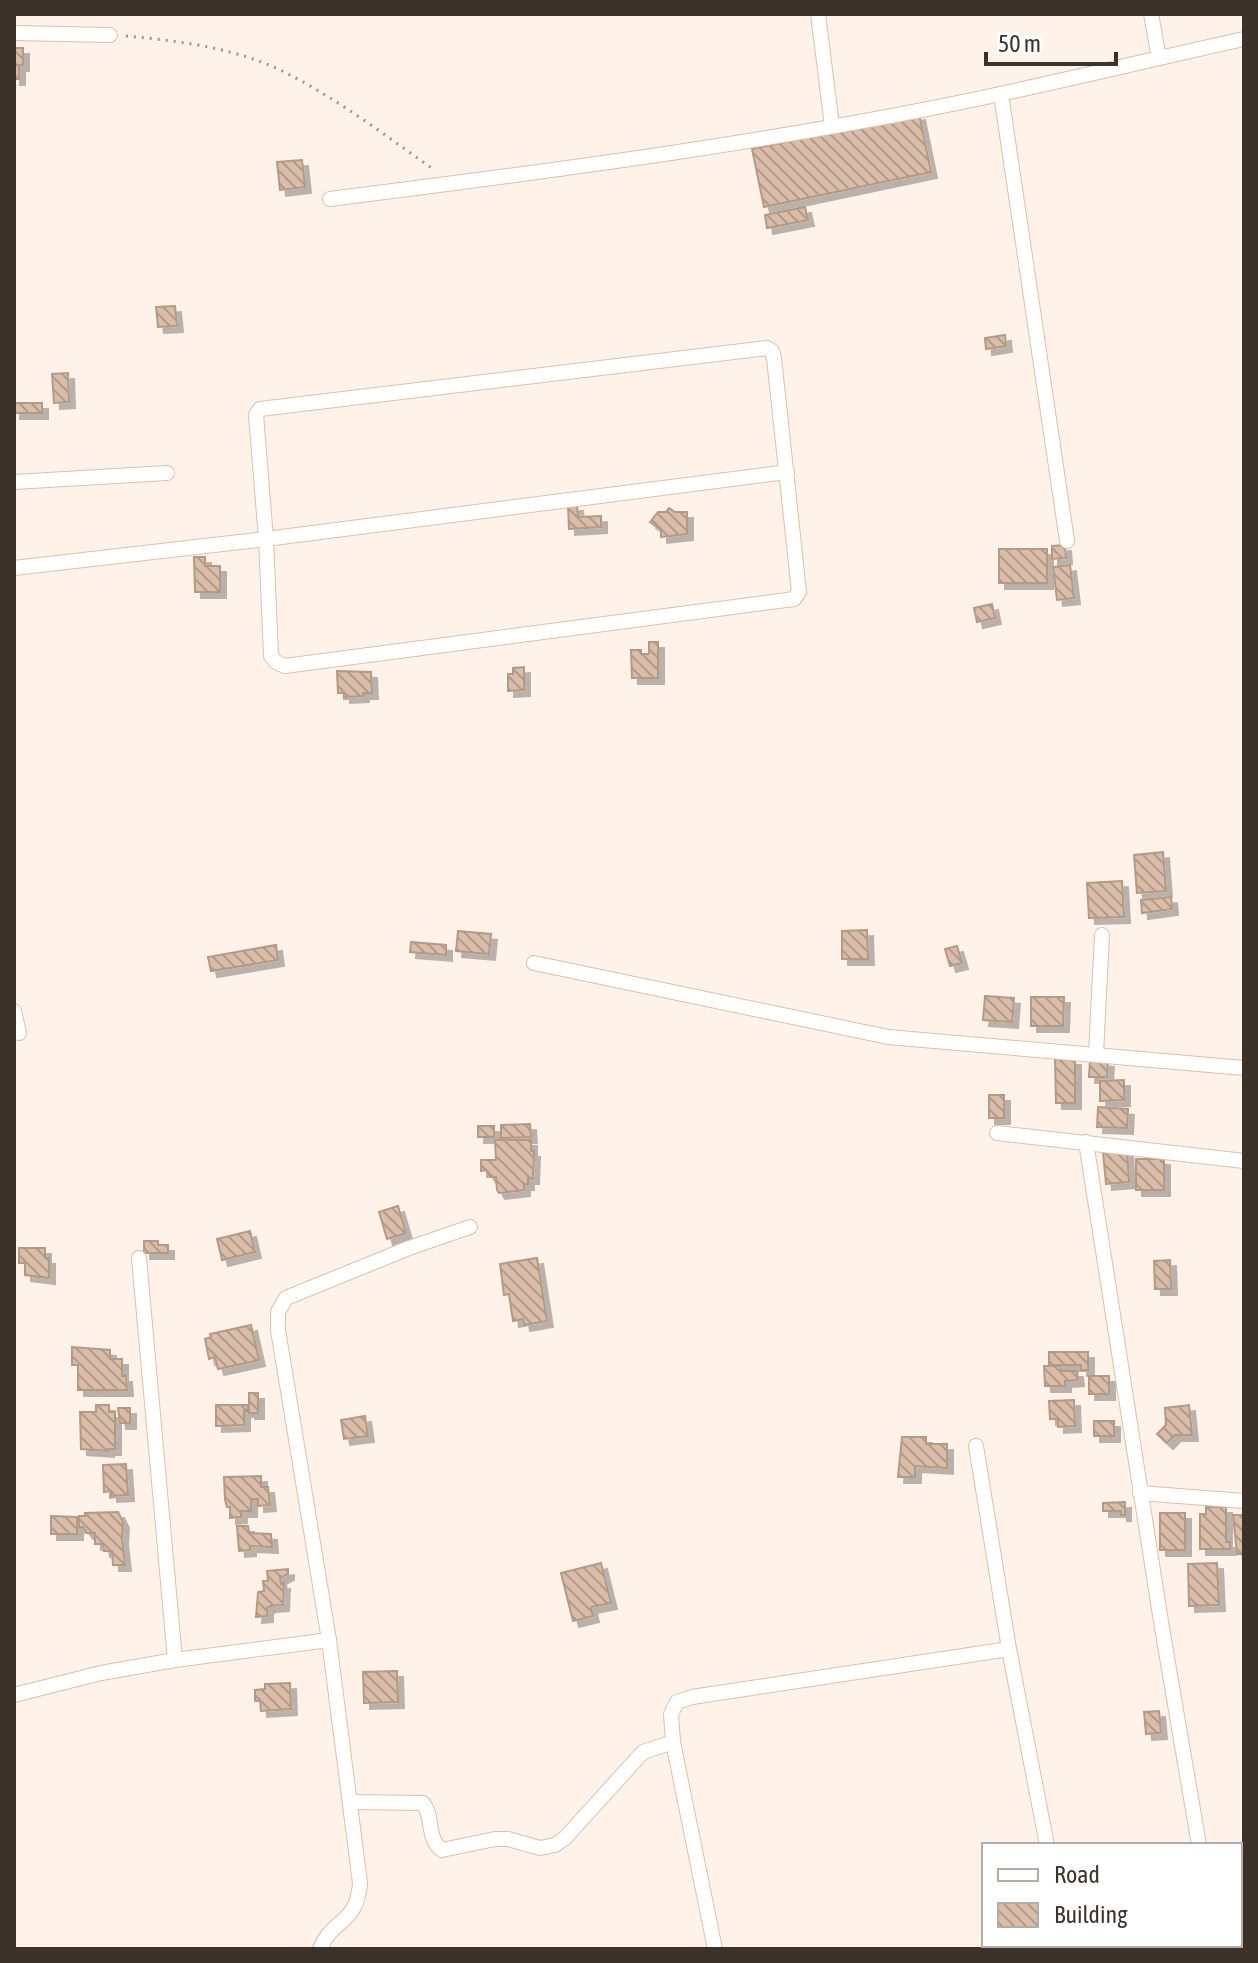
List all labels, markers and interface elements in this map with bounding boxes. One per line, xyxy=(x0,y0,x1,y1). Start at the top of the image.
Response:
scale bar xyxy=(986,16,1116,66)
text: 50 m xyxy=(998,30,1041,57)
legend xyxy=(982,1843,1242,1947)
text: Road xyxy=(1054,1861,1100,1888)
text: Building xyxy=(1054,1901,1128,1928)

